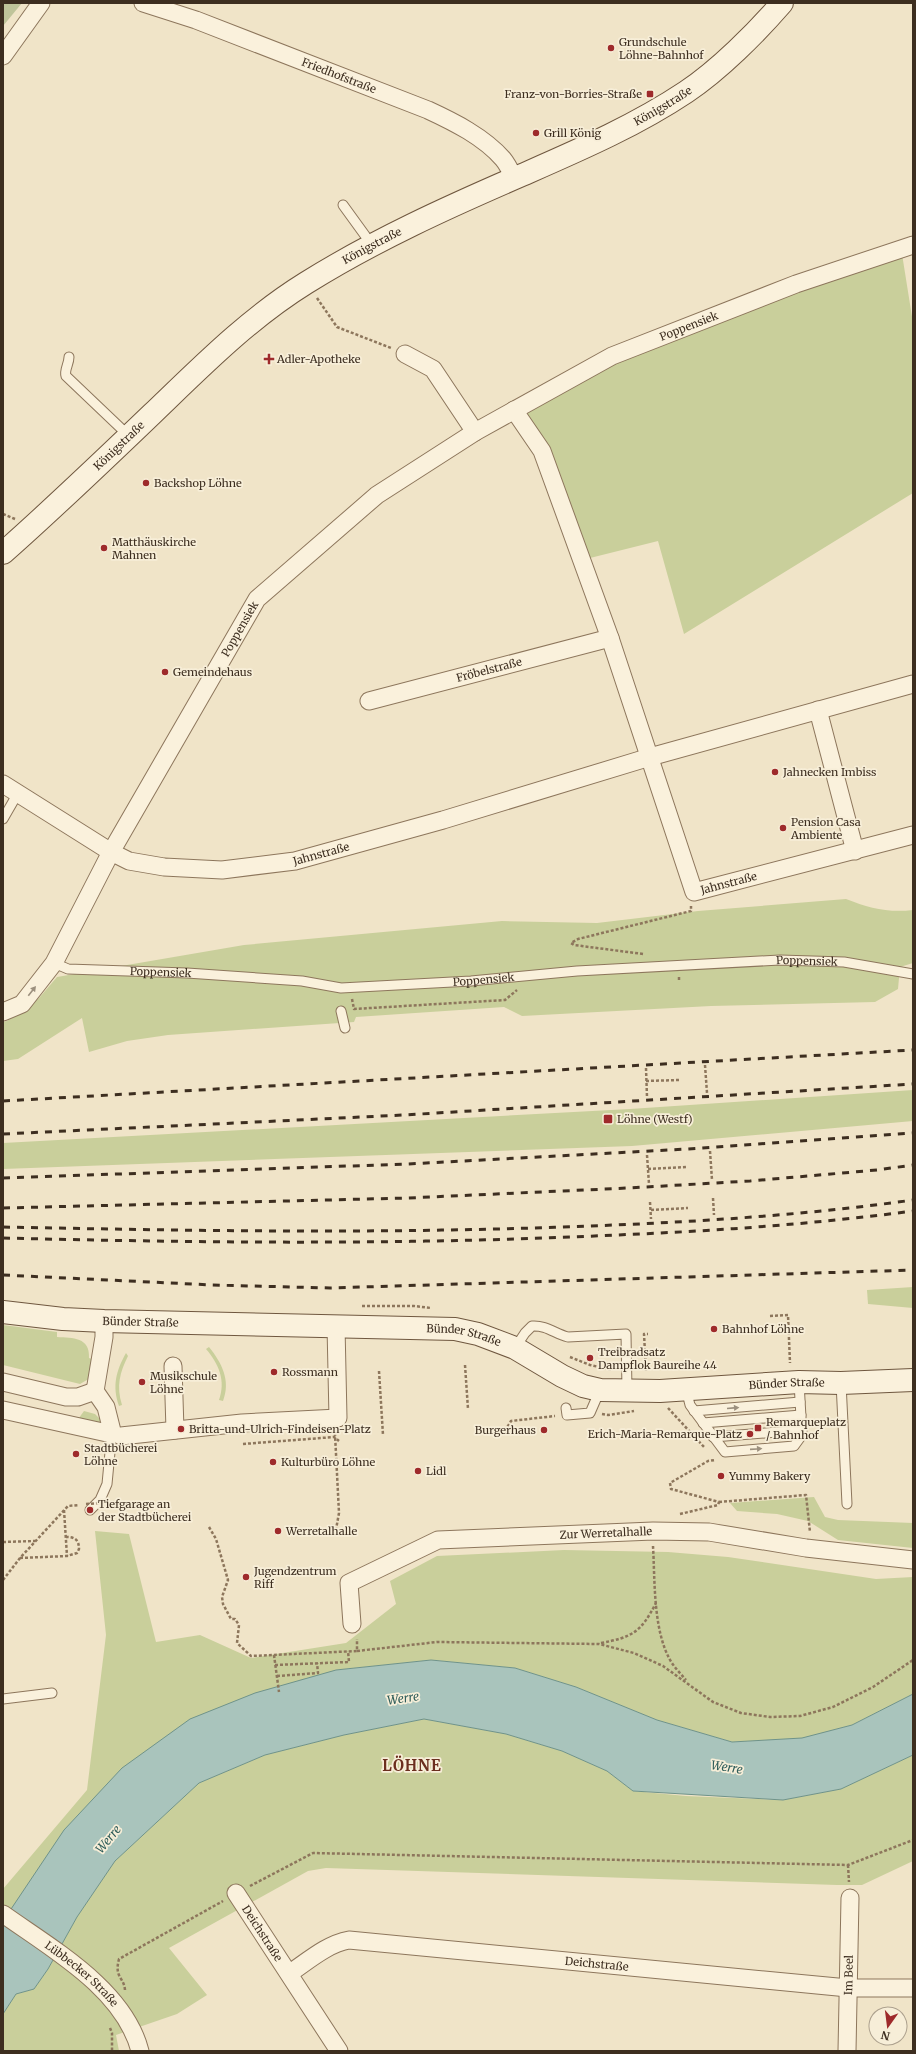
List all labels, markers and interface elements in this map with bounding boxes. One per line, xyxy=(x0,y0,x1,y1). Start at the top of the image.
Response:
place label: Grundschule Löhne-Bahnhof xyxy=(619,35,704,62)
marker: Grundschule Löhne-Bahnhof xyxy=(606,43,616,53)
street label: Friedhofstraße xyxy=(300,55,378,96)
street label: Königstraße xyxy=(631,83,695,129)
place label: Franz-von-Borries-Straße xyxy=(505,87,642,101)
marker: Franz-von-Borries-Straße xyxy=(645,89,655,99)
place label: Grill König xyxy=(544,126,602,140)
marker: Grill König xyxy=(531,128,541,138)
street label: Königstraße xyxy=(340,224,404,267)
street label: Poppensiek xyxy=(658,308,720,344)
place label: Adler-Apotheke xyxy=(276,352,361,366)
marker: Adler-Apotheke xyxy=(264,354,274,364)
street label: Königstraße xyxy=(91,418,147,473)
place label: Backshop Löhne xyxy=(154,476,242,490)
marker: Backshop Löhne xyxy=(141,478,151,488)
place label: Matthäuskirche Mahnen xyxy=(112,535,196,562)
marker: Matthäuskirche Mahnen xyxy=(99,543,109,553)
street label: Poppensiek xyxy=(218,599,261,659)
street label: Fröbelstraße xyxy=(455,654,523,685)
place label: Gemeindehaus xyxy=(173,665,252,679)
marker: Gemeindehaus xyxy=(160,667,170,677)
place label: Jahnecken Imbiss xyxy=(782,765,877,779)
marker: Jahnecken Imbiss xyxy=(770,767,780,777)
place label: Pension Casa Ambiente xyxy=(790,815,861,842)
marker: Pension Casa Ambiente xyxy=(778,823,788,833)
street label: Jahnstraße xyxy=(290,839,351,868)
street label: Jahnstraße xyxy=(698,869,759,897)
street label: Poppensiek xyxy=(776,953,838,969)
street label: Poppensiek xyxy=(130,964,192,980)
street label: Poppensiek xyxy=(452,970,515,989)
one-way arrow xyxy=(27,986,36,997)
place label: Löhne (Westf) xyxy=(617,1112,693,1126)
marker: Löhne (Westf) xyxy=(602,1113,614,1125)
street label: Bünder Straße xyxy=(102,1314,179,1330)
street label: Bünder Straße xyxy=(426,1321,503,1349)
place label: Bahnhof Löhne xyxy=(722,1322,804,1336)
marker: Bahnhof Löhne xyxy=(709,1324,719,1334)
place label: Treibradsatz Dampflok Baureihe 44 xyxy=(598,1345,717,1372)
marker: Treibradsatz Dampflok Baureihe 44 xyxy=(585,1353,595,1363)
place label: Rossmann xyxy=(282,1365,339,1379)
marker: Rossmann xyxy=(269,1367,279,1377)
place label: Musikschule Löhne xyxy=(150,1369,217,1396)
street label: Bünder Straße xyxy=(748,1375,825,1392)
marker: Musikschule Löhne xyxy=(137,1377,147,1387)
one-way arrow xyxy=(727,1404,739,1411)
place label: Remarqueplatz / Bahnhof xyxy=(766,1415,846,1442)
place label: Britta-und-Ulrich-Findeisen-Platz xyxy=(189,1422,371,1436)
place label: Burgerhaus xyxy=(475,1423,536,1437)
marker: Remarqueplatz / Bahnhof xyxy=(753,1423,763,1433)
marker: Britta-und-Ulrich-Findeisen-Platz xyxy=(176,1424,186,1434)
marker: Burgerhaus xyxy=(539,1425,549,1435)
place label: Erich-Maria-Remarque-Platz xyxy=(588,1427,742,1441)
marker: Erich-Maria-Remarque-Platz xyxy=(745,1429,755,1439)
place label: Stadtbücherei Löhne xyxy=(84,1441,158,1468)
one-way arrow xyxy=(750,1446,762,1453)
marker: Stadtbücherei Löhne xyxy=(71,1449,81,1459)
place label: Kulturbüro Löhne xyxy=(281,1455,376,1469)
marker: Kulturbüro Löhne xyxy=(268,1457,278,1467)
place label: Lidl xyxy=(426,1464,447,1478)
marker: Lidl xyxy=(413,1466,423,1476)
place label: Yummy Bakery xyxy=(728,1469,811,1483)
marker: Yummy Bakery xyxy=(716,1471,726,1481)
place label: Tiefgarage an der Stadtbücherei xyxy=(98,1497,192,1524)
marker: Tiefgarage an der Stadtbücherei xyxy=(85,1505,95,1515)
place label: Werretalhalle xyxy=(285,1524,357,1538)
street label: Zur Werretalhalle xyxy=(559,1524,653,1542)
marker: Werretalhalle xyxy=(273,1526,283,1536)
place label: Jugendzentrum Riff xyxy=(253,1564,337,1591)
marker: Jugendzentrum Riff xyxy=(241,1572,251,1582)
water label: Werre xyxy=(386,1688,420,1708)
district label: LÖHNE xyxy=(382,1755,442,1775)
water label: Werre xyxy=(710,1757,744,1777)
water label: Werre xyxy=(92,1822,124,1856)
street label: Deichstraße xyxy=(239,1903,286,1964)
street label: Lübbecker Straße xyxy=(42,1938,122,2009)
street label: Deichstraße xyxy=(564,1954,630,1974)
street label: Im Beel xyxy=(841,1954,856,1995)
north arrow xyxy=(868,2006,908,2046)
text: N xyxy=(879,2028,891,2044)

